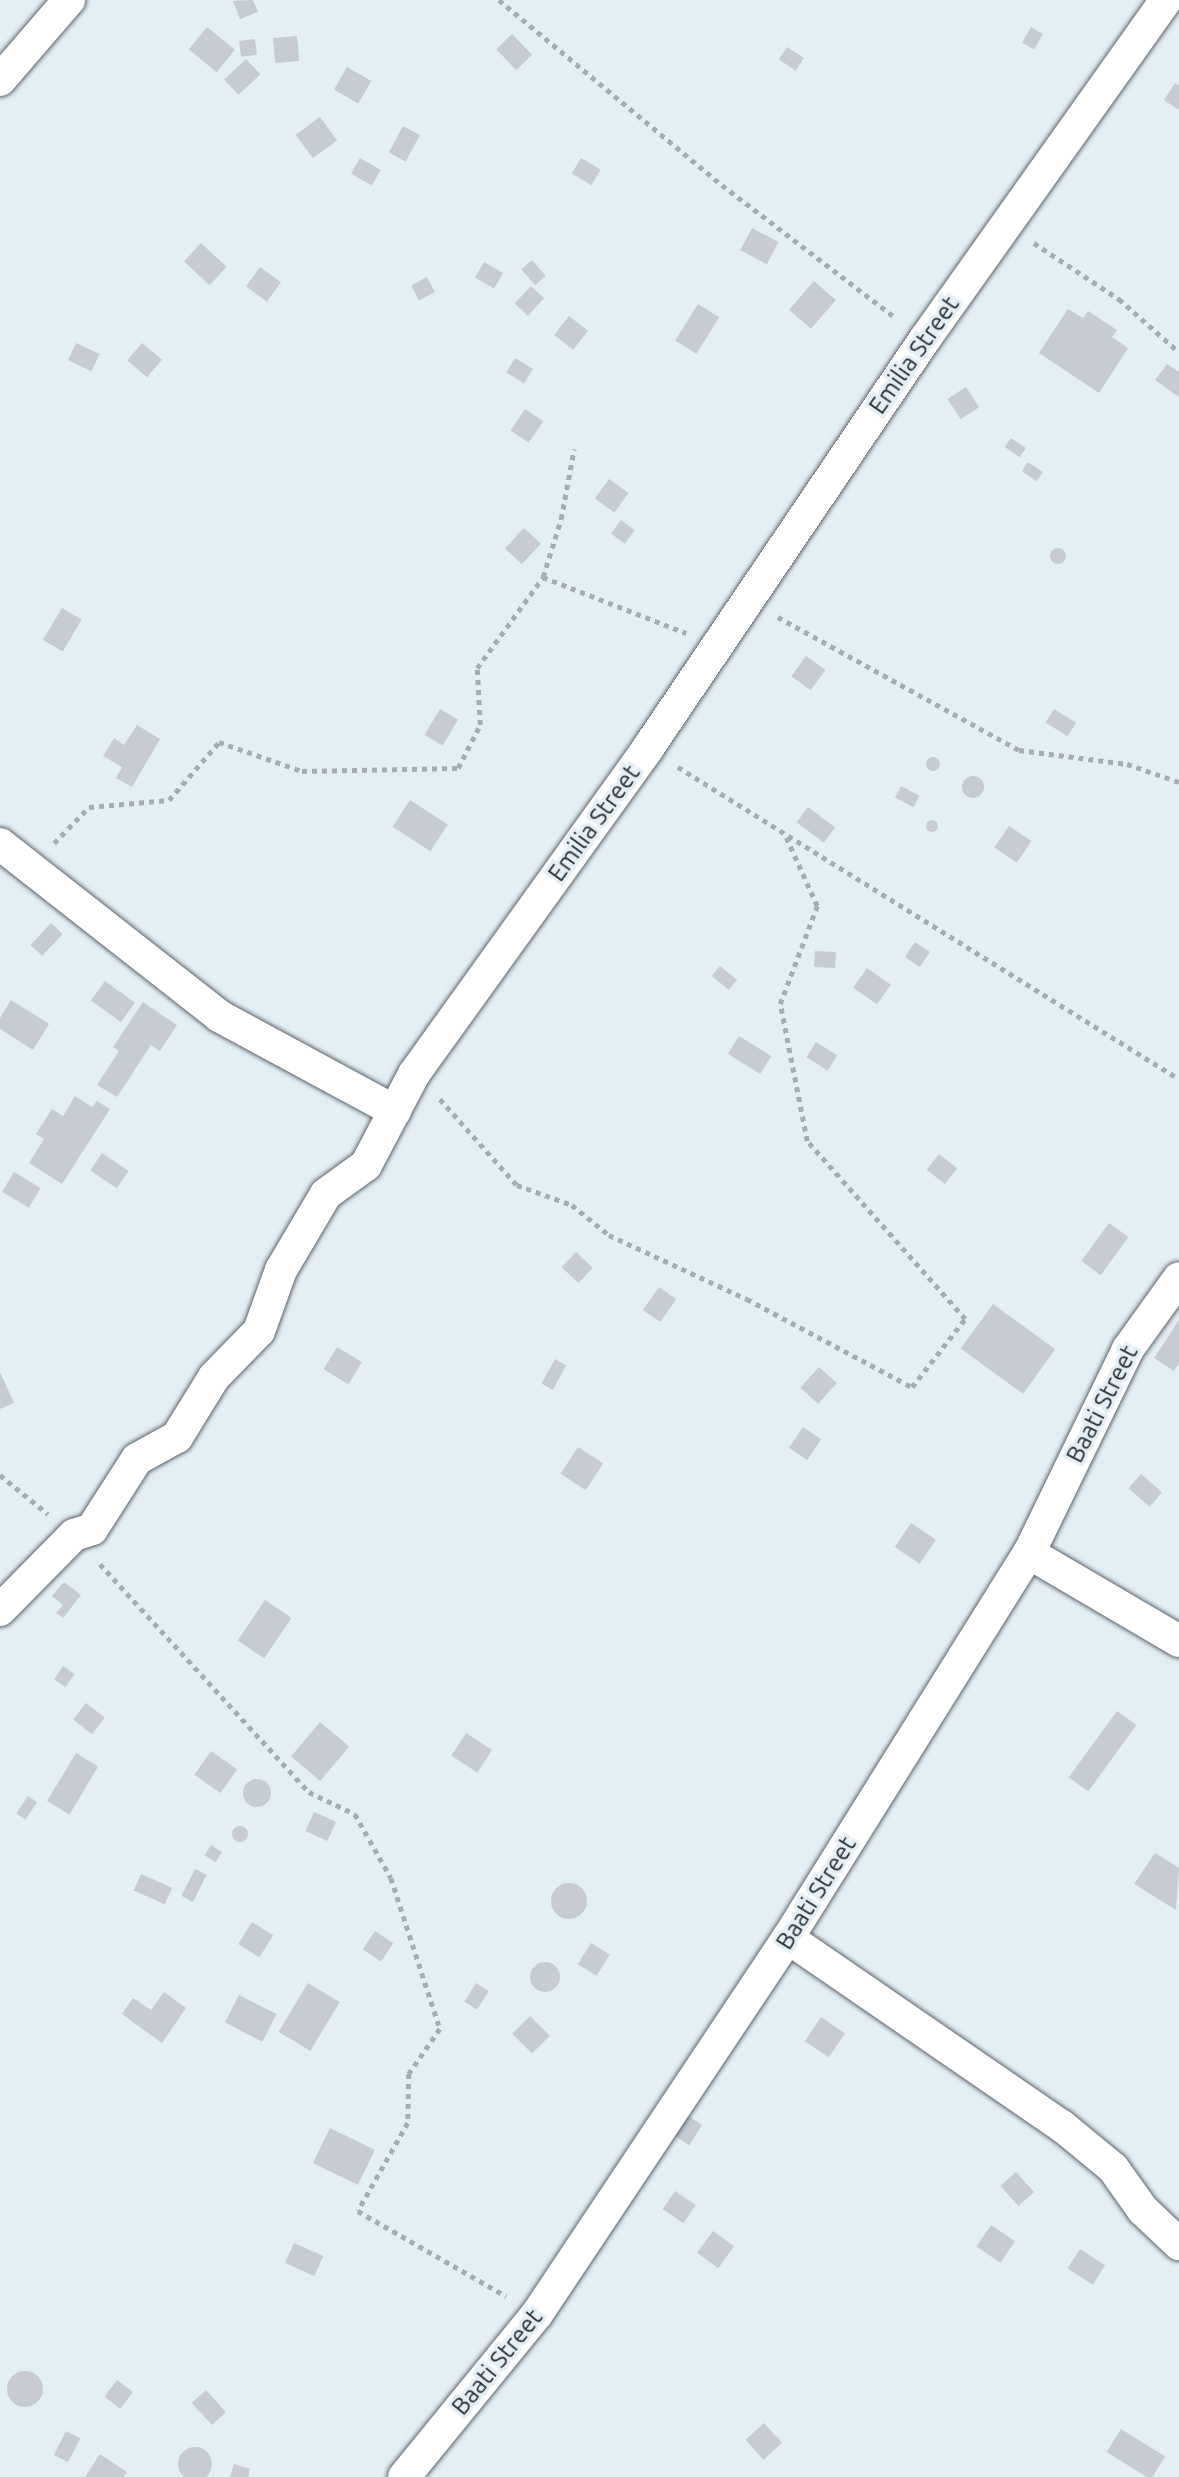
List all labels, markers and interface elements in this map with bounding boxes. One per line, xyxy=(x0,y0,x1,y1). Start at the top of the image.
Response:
street label: Emilia Street xyxy=(863,291,965,419)
street label: Emilia Street xyxy=(542,759,646,887)
street label: Baati Street xyxy=(1060,1341,1144,1467)
street label: Baati Street xyxy=(770,1831,862,1955)
street label: Baati Street xyxy=(446,2303,548,2421)

